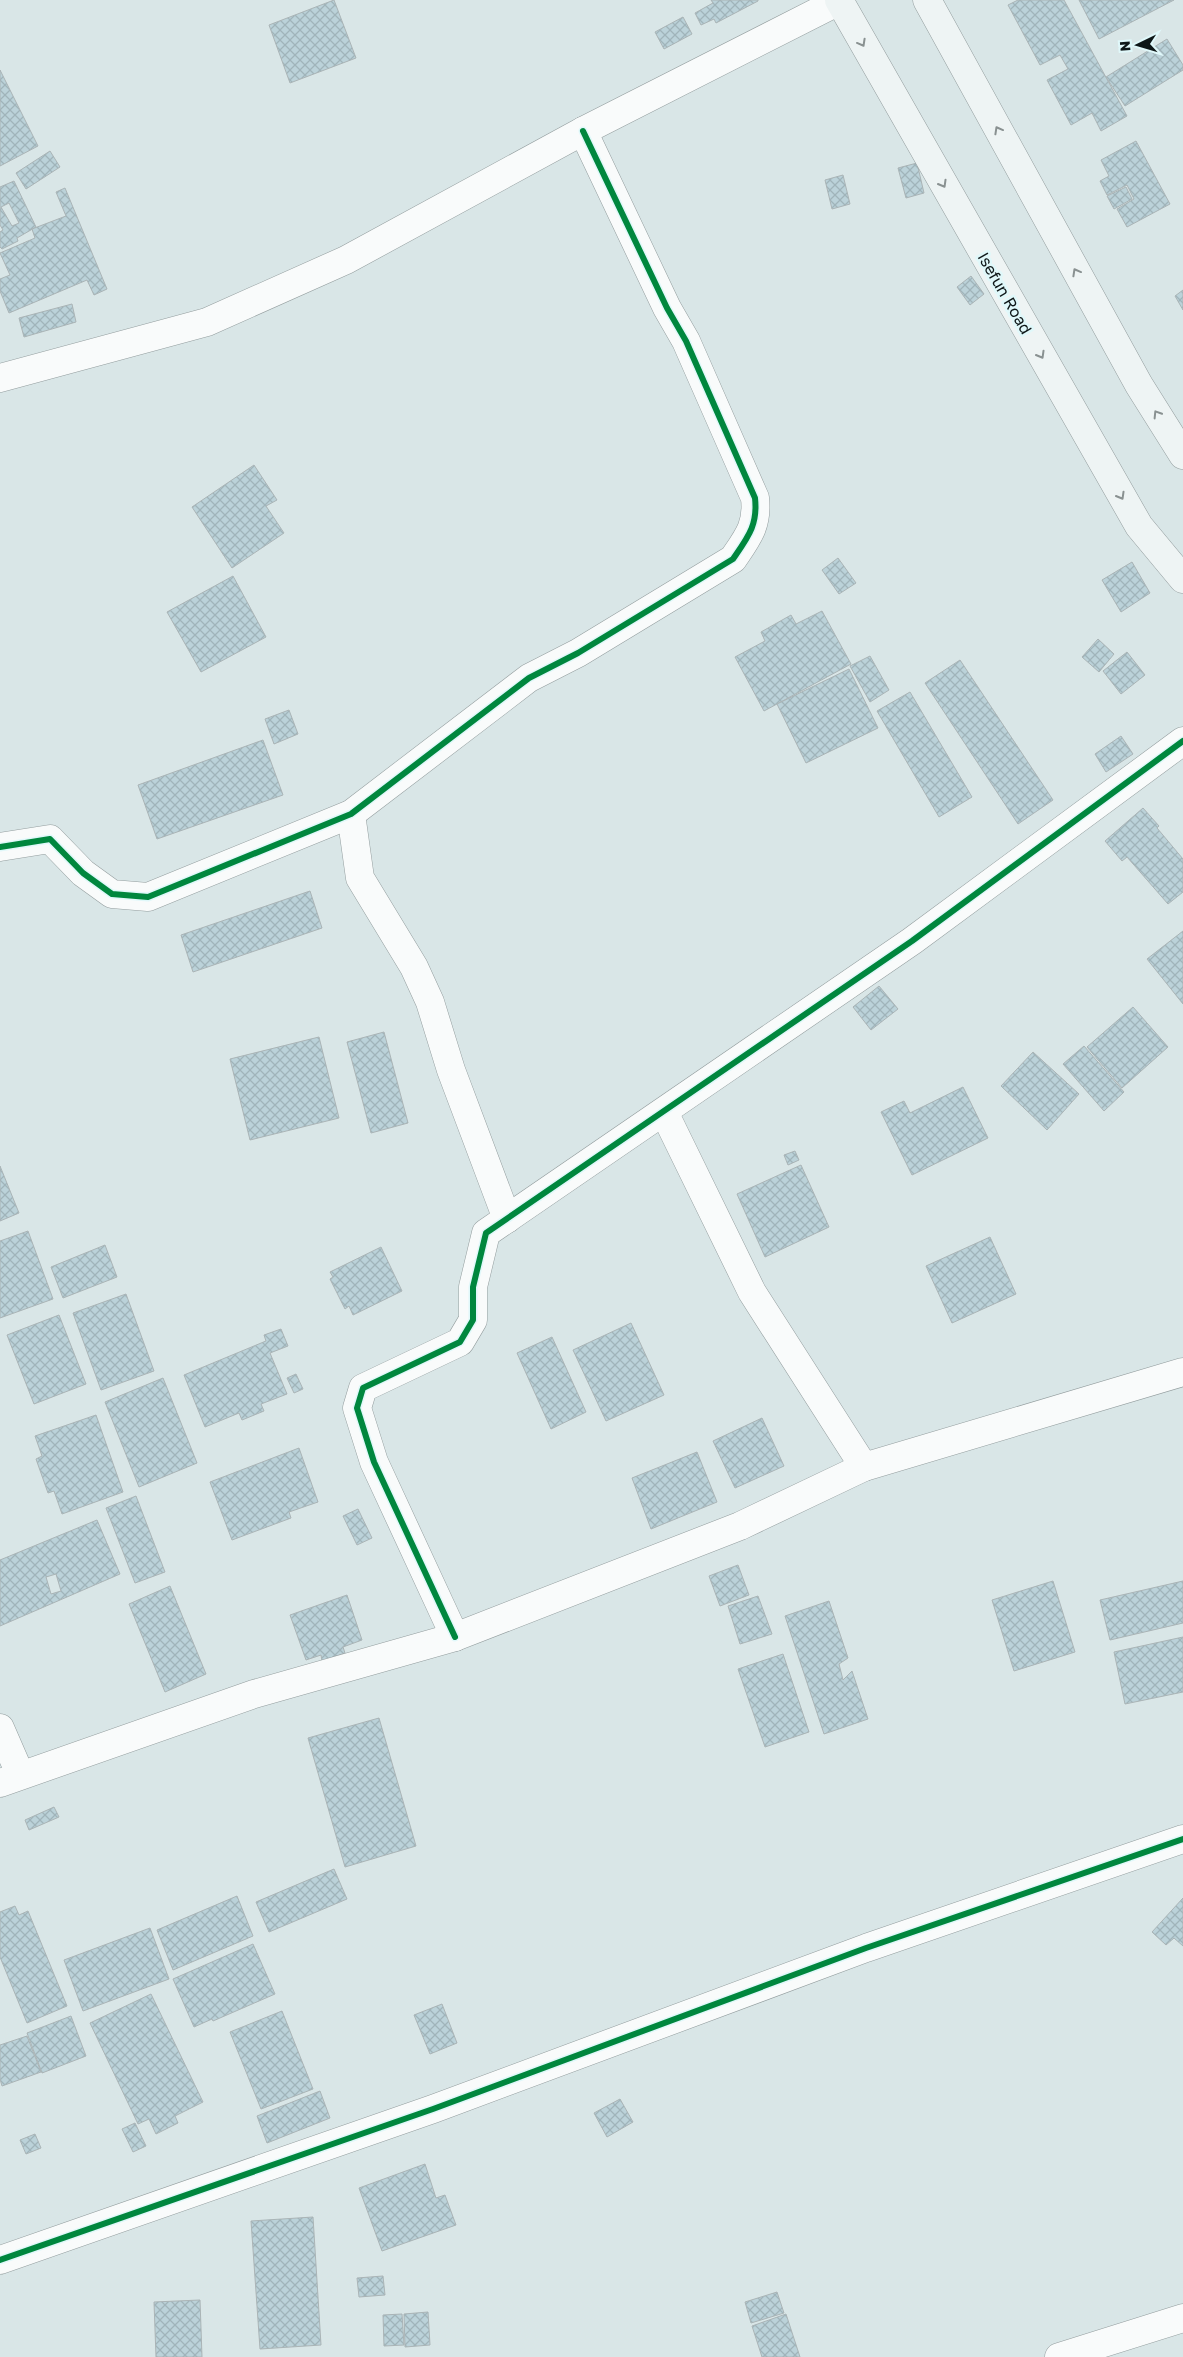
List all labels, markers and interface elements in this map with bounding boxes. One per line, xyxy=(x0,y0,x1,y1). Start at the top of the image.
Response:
north arrow xyxy=(1113,20,1163,70)
one-way arrow xyxy=(856,37,866,46)
text: N xyxy=(1116,40,1133,52)
one-way arrow xyxy=(994,127,1004,136)
one-way arrow xyxy=(936,179,946,188)
street label: Isefun Road xyxy=(974,249,1036,337)
one-way arrow xyxy=(1073,269,1083,278)
one-way arrow xyxy=(1034,350,1044,359)
one-way arrow xyxy=(1154,410,1163,419)
one-way arrow xyxy=(1115,491,1125,500)

